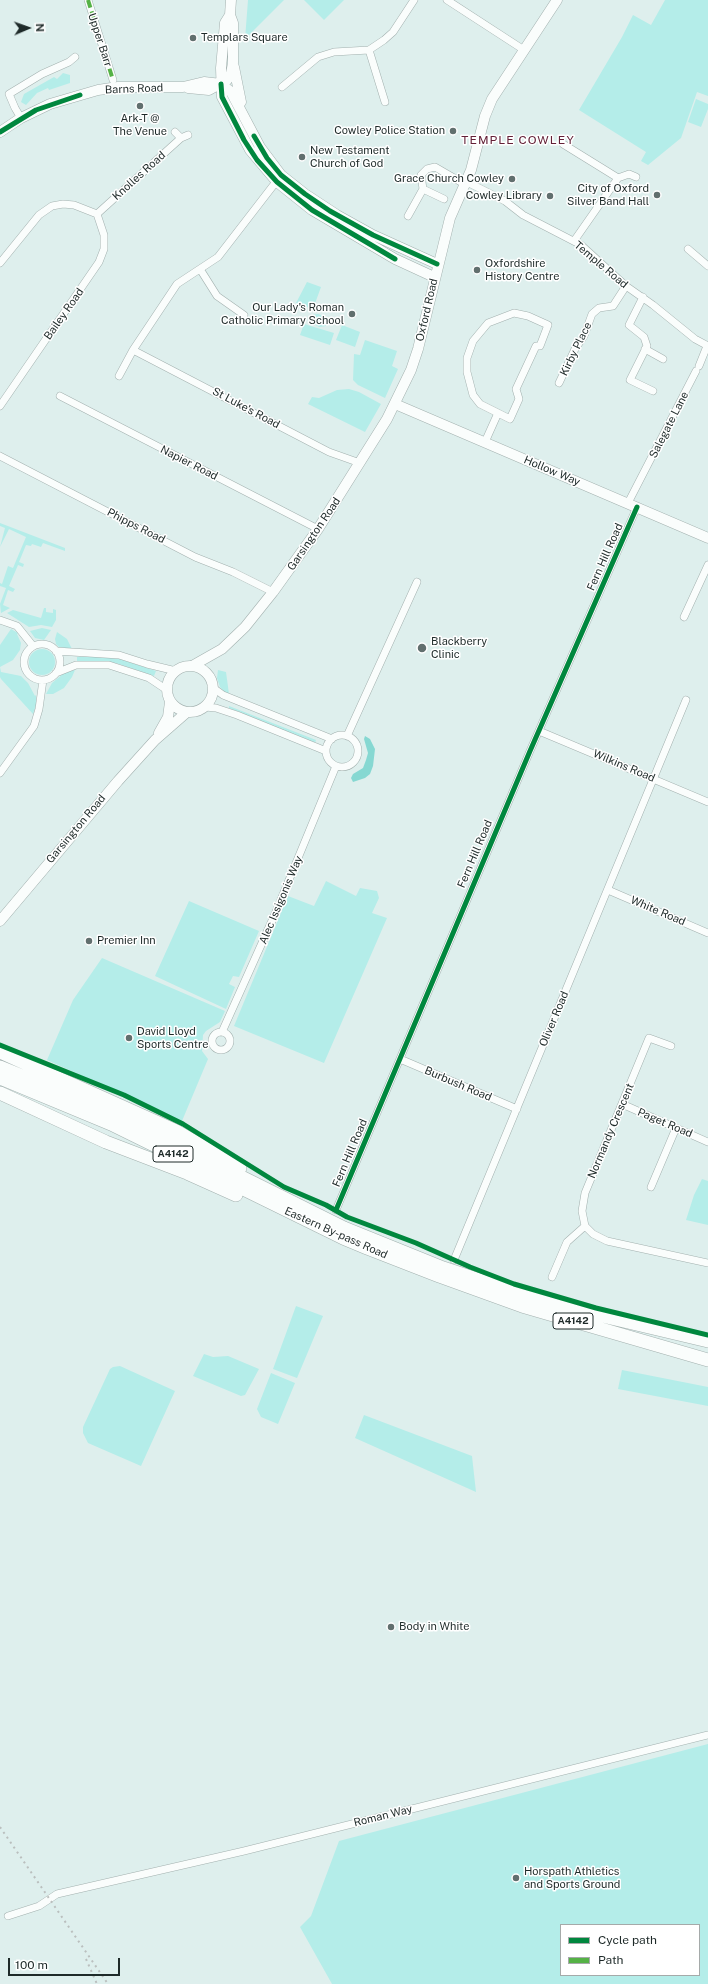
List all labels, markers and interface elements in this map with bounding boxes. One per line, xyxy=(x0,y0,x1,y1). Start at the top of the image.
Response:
north arrow xyxy=(8,8,48,48)
street label: Upper Barr xyxy=(85,11,115,69)
text: N xyxy=(34,23,46,32)
place label: Templars Square xyxy=(201,31,288,45)
marker: Templars Square xyxy=(188,33,198,43)
street label: Barns Road xyxy=(105,81,163,97)
marker: Ark-T @ The Venue xyxy=(135,101,145,111)
place label: Ark-T @ The Venue xyxy=(113,112,167,138)
place label: Cowley Police Station xyxy=(334,124,445,138)
marker: Cowley Police Station xyxy=(448,126,458,136)
district label: TEMPLE COWLEY xyxy=(461,133,575,147)
place label: New Testament Church of God xyxy=(310,144,389,170)
street label: Knolles Road xyxy=(110,149,168,203)
marker: New Testament Church of God xyxy=(297,152,307,162)
place label: Grace Church Cowley xyxy=(394,172,504,186)
marker: Grace Church Cowley xyxy=(507,174,517,184)
place label: City of Oxford Silver Band Hall xyxy=(567,182,649,208)
place label: Cowley Library xyxy=(466,189,542,203)
marker: City of Oxford Silver Band Hall xyxy=(652,190,662,200)
marker: Cowley Library xyxy=(545,191,555,201)
street label: Temple Road xyxy=(571,239,631,291)
place label: Oxfordshire History Centre xyxy=(485,257,560,283)
marker: Oxfordshire History Centre xyxy=(472,265,482,275)
street label: Oxford Road xyxy=(413,277,441,343)
street label: Bailey Road xyxy=(41,286,87,342)
place label: Our Lady's Roman Catholic Primary School xyxy=(221,301,344,327)
marker: Our Lady's Roman Catholic Primary School xyxy=(347,309,357,319)
street label: Kirby Place xyxy=(557,320,595,378)
street label: St Luke's Road xyxy=(210,385,282,431)
street label: Salegate Lane xyxy=(647,389,691,461)
street label: Napier Road xyxy=(158,443,220,483)
street label: Hollow Way xyxy=(522,453,582,489)
street label: Garsington Road xyxy=(285,495,343,573)
street label: Phipps Road xyxy=(105,506,167,546)
street label: Fern Hill Road xyxy=(584,521,626,593)
place label: Blackberry Clinic xyxy=(431,635,487,661)
marker: Blackberry Clinic xyxy=(416,642,428,654)
street label: Wilkins Road xyxy=(591,747,657,785)
street label: Garsington Road xyxy=(43,792,109,866)
street label: Fern Hill Road xyxy=(455,818,495,890)
street label: Alec Issigonis Way xyxy=(256,854,306,946)
street label: White Road xyxy=(628,893,688,929)
place label: Premier Inn xyxy=(97,934,156,948)
marker: Premier Inn xyxy=(84,936,94,946)
street label: Oliver Road xyxy=(536,989,572,1049)
place label: David Lloyd Sports Centre xyxy=(137,1025,208,1051)
marker: David Lloyd Sports Centre xyxy=(124,1033,134,1043)
street label: Burbush Road xyxy=(422,1064,494,1104)
street label: Normandy Crescent xyxy=(585,1082,637,1180)
street label: Paget Road xyxy=(635,1105,695,1141)
street label: Fern Hill Road xyxy=(330,1117,370,1189)
road number: A4142 xyxy=(153,1146,193,1162)
street label: Eastern By-pass Road xyxy=(282,1204,390,1262)
road number: A4142 xyxy=(553,1313,593,1329)
place label: Body in White xyxy=(399,1620,469,1634)
marker: Body in White xyxy=(386,1622,396,1632)
street label: Roman Way xyxy=(352,1802,414,1830)
place label: Horspath Athletics and Sports Ground xyxy=(524,1865,620,1891)
marker: Horspath Athletics and Sports Ground xyxy=(511,1873,521,1883)
legend xyxy=(560,1924,700,1976)
text: Cycle path xyxy=(598,1933,657,1947)
scale bar xyxy=(10,1950,122,1976)
text: Path xyxy=(598,1953,624,1967)
text: 100 m xyxy=(15,1958,48,1972)

